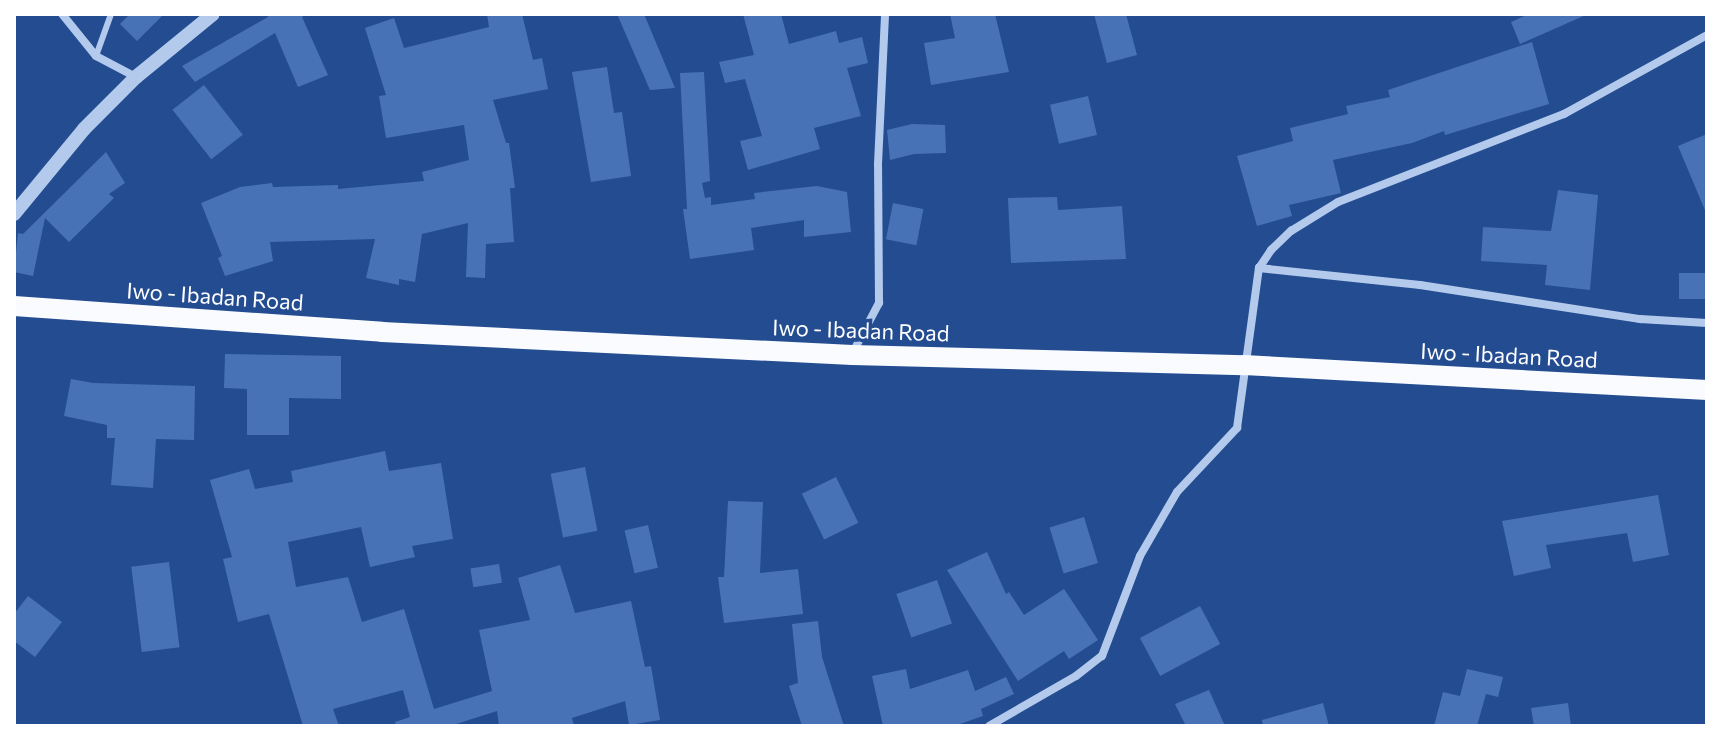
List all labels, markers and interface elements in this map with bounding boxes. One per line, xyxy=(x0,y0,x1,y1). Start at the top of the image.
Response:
street label: Iwo - Ibadan Road xyxy=(126,277,304,315)
street label: Iwo - Ibadan Road xyxy=(772,314,950,346)
street label: Iwo - Ibadan Road xyxy=(1420,337,1598,373)

